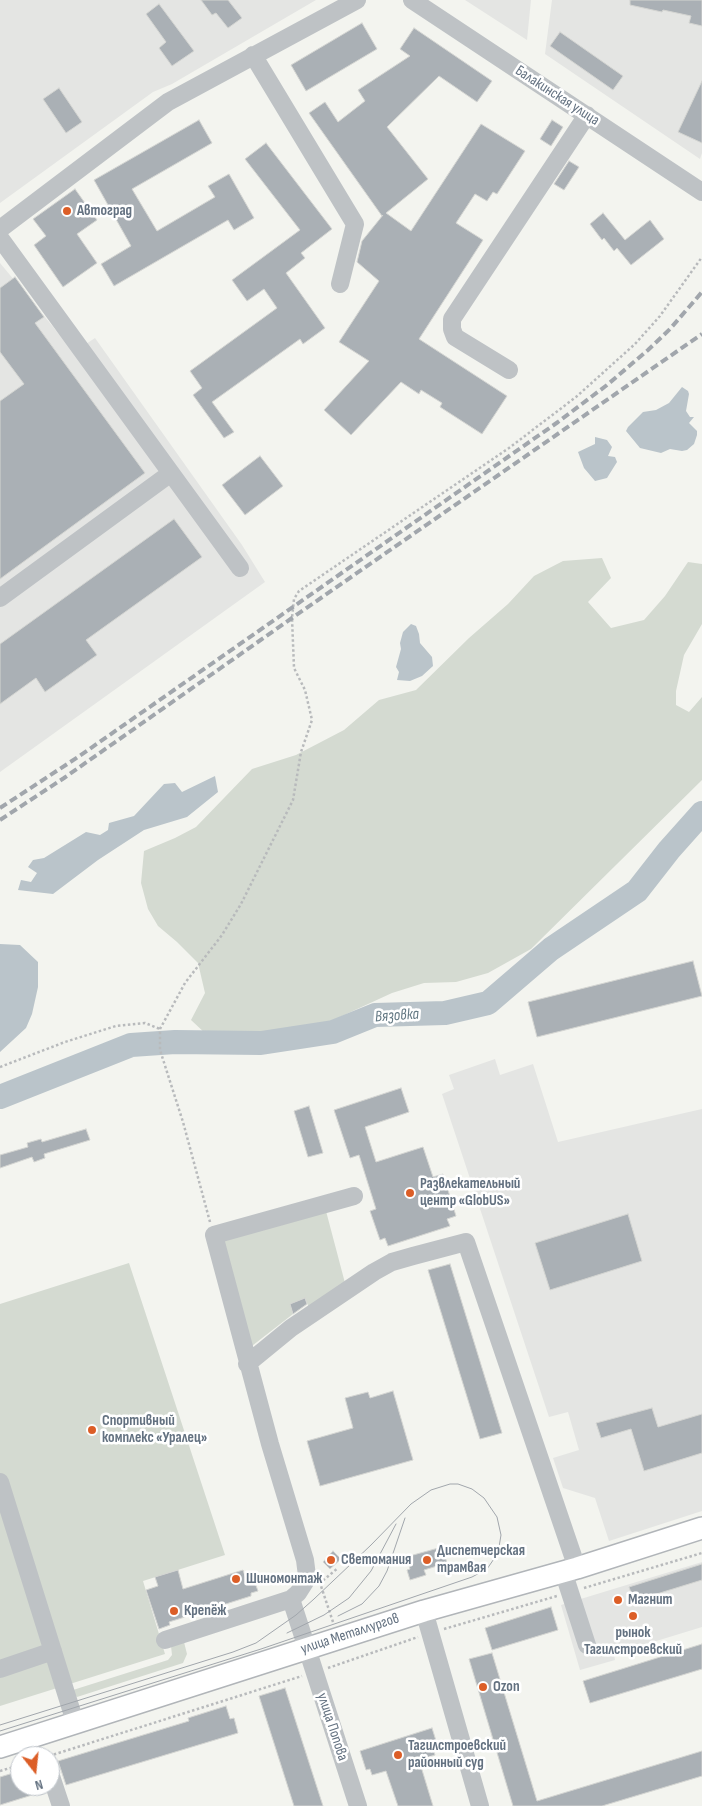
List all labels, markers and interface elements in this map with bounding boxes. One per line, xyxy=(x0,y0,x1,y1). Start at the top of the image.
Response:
street label: Балакинская улица xyxy=(512,62,602,130)
place label: Автоград xyxy=(77,202,132,220)
marker: Автоград xyxy=(61,205,73,217)
water label: Вязовка xyxy=(374,1005,420,1027)
place label: Развлекательный центр «GlobUS» xyxy=(420,1175,520,1210)
marker: Развлекательный центр «GlobUS» xyxy=(404,1187,416,1199)
place label: Спортивный комплекс «Уралец» xyxy=(102,1412,207,1447)
marker: Спортивный комплекс «Уралец» xyxy=(86,1424,98,1436)
place label: Диспетчерская трамвая xyxy=(437,1542,525,1577)
place label: Светомания xyxy=(341,1551,411,1569)
marker: Светомания xyxy=(325,1554,337,1566)
marker: Диспетчерская трамвая xyxy=(421,1554,433,1566)
place label: Шиномонтаж xyxy=(246,1570,322,1588)
marker: Шиномонтаж xyxy=(230,1573,242,1585)
place label: Магнит xyxy=(628,1591,673,1609)
marker: Магнит xyxy=(612,1594,624,1606)
place label: Крепёж xyxy=(184,1602,226,1620)
marker: Крепёж xyxy=(168,1605,180,1617)
street label: улица Металлургов xyxy=(298,1610,402,1658)
marker: рынок Тагилстроевский xyxy=(627,1610,639,1622)
place label: рынок Тагилстроевский xyxy=(584,1624,682,1659)
place label: Ozon xyxy=(493,1678,520,1696)
marker: Ozon xyxy=(477,1681,489,1693)
street label: улица Попова xyxy=(313,1691,351,1763)
place label: Тагилстроевский районный суд xyxy=(408,1737,506,1772)
north arrow xyxy=(10,1746,60,1796)
marker: Тагилстроевский районный суд xyxy=(392,1749,404,1761)
text: N xyxy=(33,1776,45,1794)

